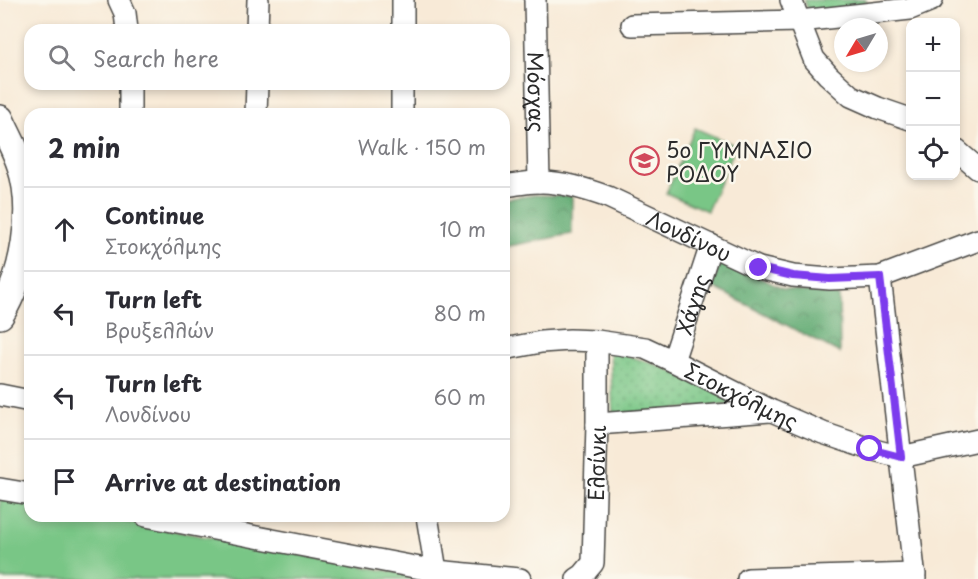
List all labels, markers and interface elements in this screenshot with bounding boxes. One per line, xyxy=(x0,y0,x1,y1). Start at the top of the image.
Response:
north arrow xyxy=(834,18,888,72)
map controls xyxy=(906,18,960,180)
button: + xyxy=(906,18,960,72)
search box xyxy=(24,24,510,90)
icon: search xyxy=(45,41,78,74)
text: Search here xyxy=(93,41,219,74)
street label: Μόσχας xyxy=(520,51,554,133)
button: − xyxy=(906,72,960,126)
button: locate xyxy=(906,126,960,180)
text: 2 min xyxy=(48,128,121,167)
text: Walk · 150 m xyxy=(357,132,486,162)
place label: 5ο ΓΥΜΝΑΣΙΟ ΡΟΔΟΥ xyxy=(666,133,813,189)
school or university icon: 5ο ΓΥΜΝΑΣΙΟ ΡΟΔΟΥ xyxy=(629,145,661,177)
text: Continue xyxy=(105,198,204,231)
street label: Λονδίνου xyxy=(641,201,737,269)
icon: ahead xyxy=(48,213,81,246)
text: 10 m xyxy=(439,214,486,244)
text: Στοκχόλμης xyxy=(105,231,222,261)
route end xyxy=(745,254,771,280)
street label: Χάγης xyxy=(667,269,717,338)
text: Turn left xyxy=(105,282,202,315)
icon: left xyxy=(48,297,81,330)
text: 80 m xyxy=(434,298,486,328)
text: Βρυξελλών xyxy=(105,315,214,345)
street label: Στοκχόλμης xyxy=(680,354,803,437)
text: Turn left xyxy=(105,366,202,399)
icon: left xyxy=(48,381,81,414)
text: 60 m xyxy=(434,382,486,412)
text: Λονδίνου xyxy=(105,399,191,429)
street label: Ελσίνκι xyxy=(579,424,613,501)
route start xyxy=(856,435,882,461)
icon: arrive xyxy=(48,465,81,498)
text: Arrive at destination xyxy=(105,465,341,498)

